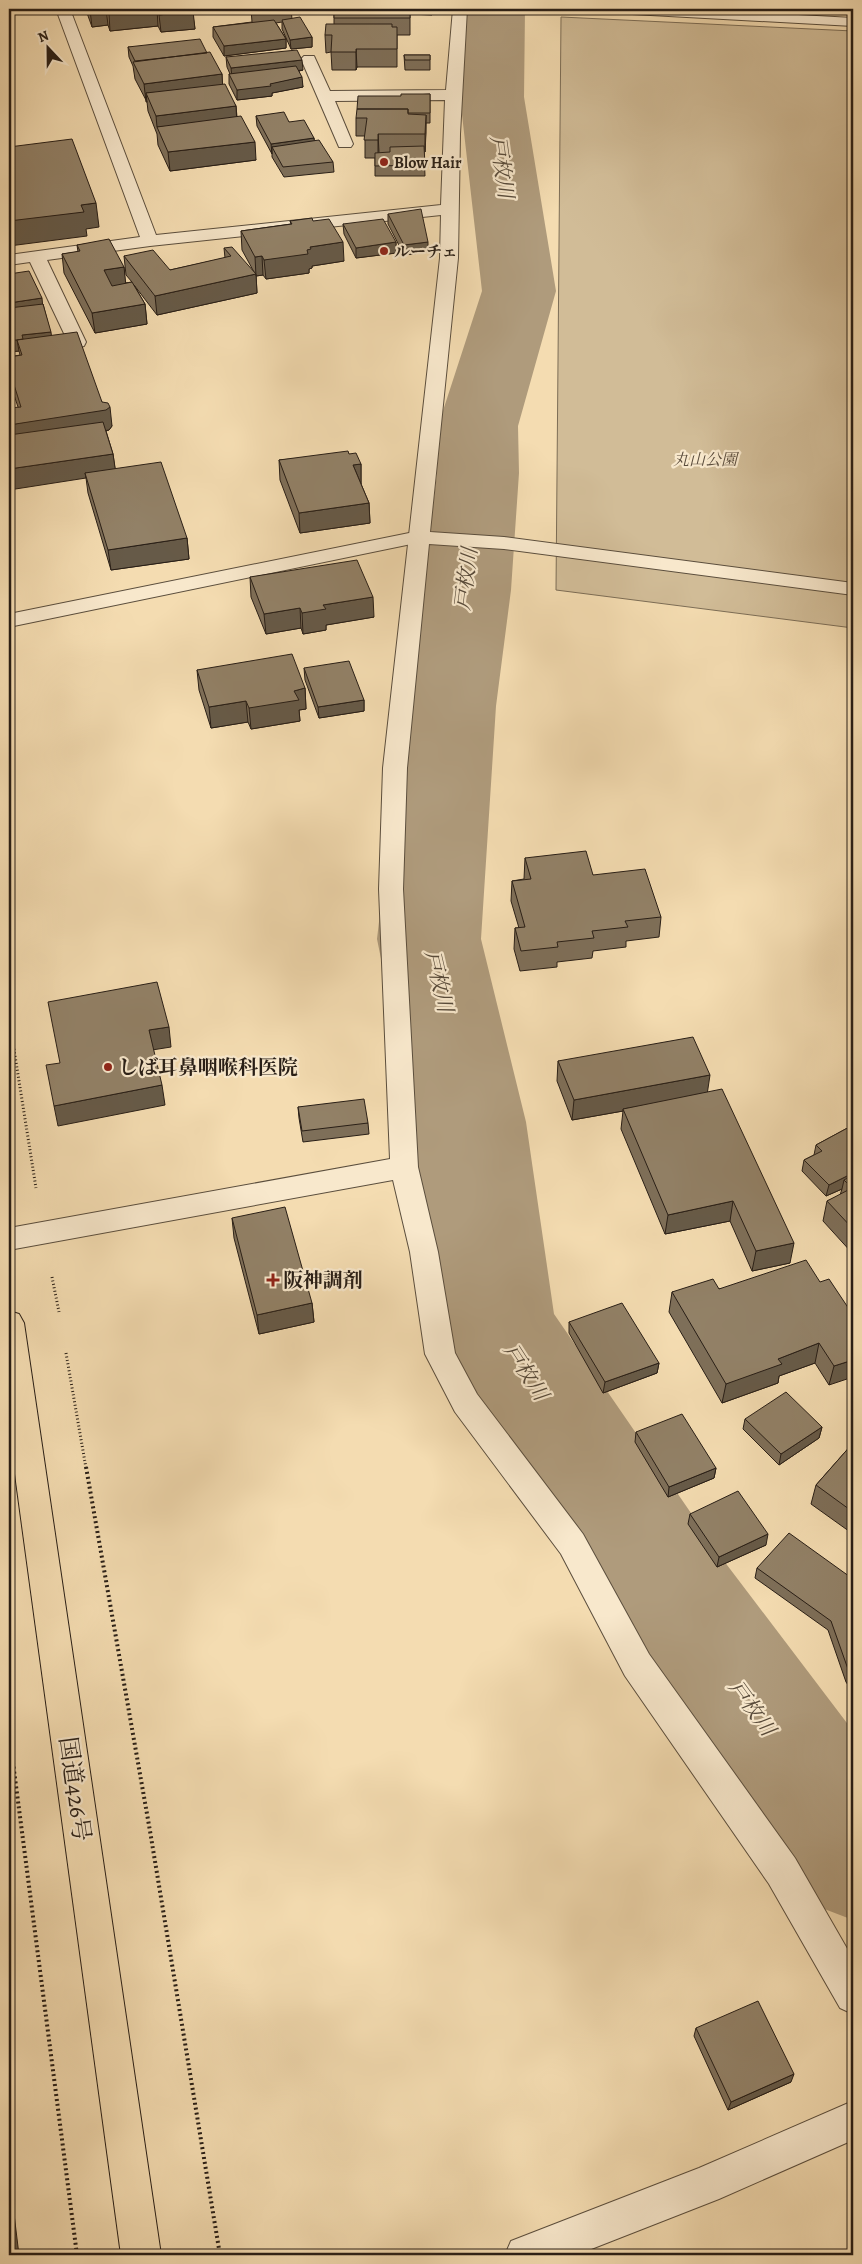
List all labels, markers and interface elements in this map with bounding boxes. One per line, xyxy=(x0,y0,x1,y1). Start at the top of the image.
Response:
north arrow xyxy=(22,22,72,72)
text: N xyxy=(35,26,52,47)
water label: 戸枚川 xyxy=(484,134,521,202)
place label: Blow Hair xyxy=(394,152,462,174)
marker: Blow Hair xyxy=(378,156,390,168)
place label: ルーチェ xyxy=(394,241,458,263)
marker: ルーチェ xyxy=(378,245,390,257)
park label: 丸山公園 xyxy=(673,449,740,471)
water label: 戸枚川 xyxy=(448,544,484,612)
water label: 戸枚川 xyxy=(418,947,460,1017)
place label: しば耳鼻咽喉科医院 xyxy=(118,1054,298,1081)
marker: しば耳鼻咽喉科医院 xyxy=(102,1061,114,1073)
place label: 阪神調剤 xyxy=(283,1267,363,1294)
marker: 阪神調剤 xyxy=(267,1274,279,1286)
water label: 戸枚川 xyxy=(497,1338,556,1408)
water label: 戸枚川 xyxy=(722,1674,783,1743)
street label: 国道426号 xyxy=(52,1735,98,1843)

